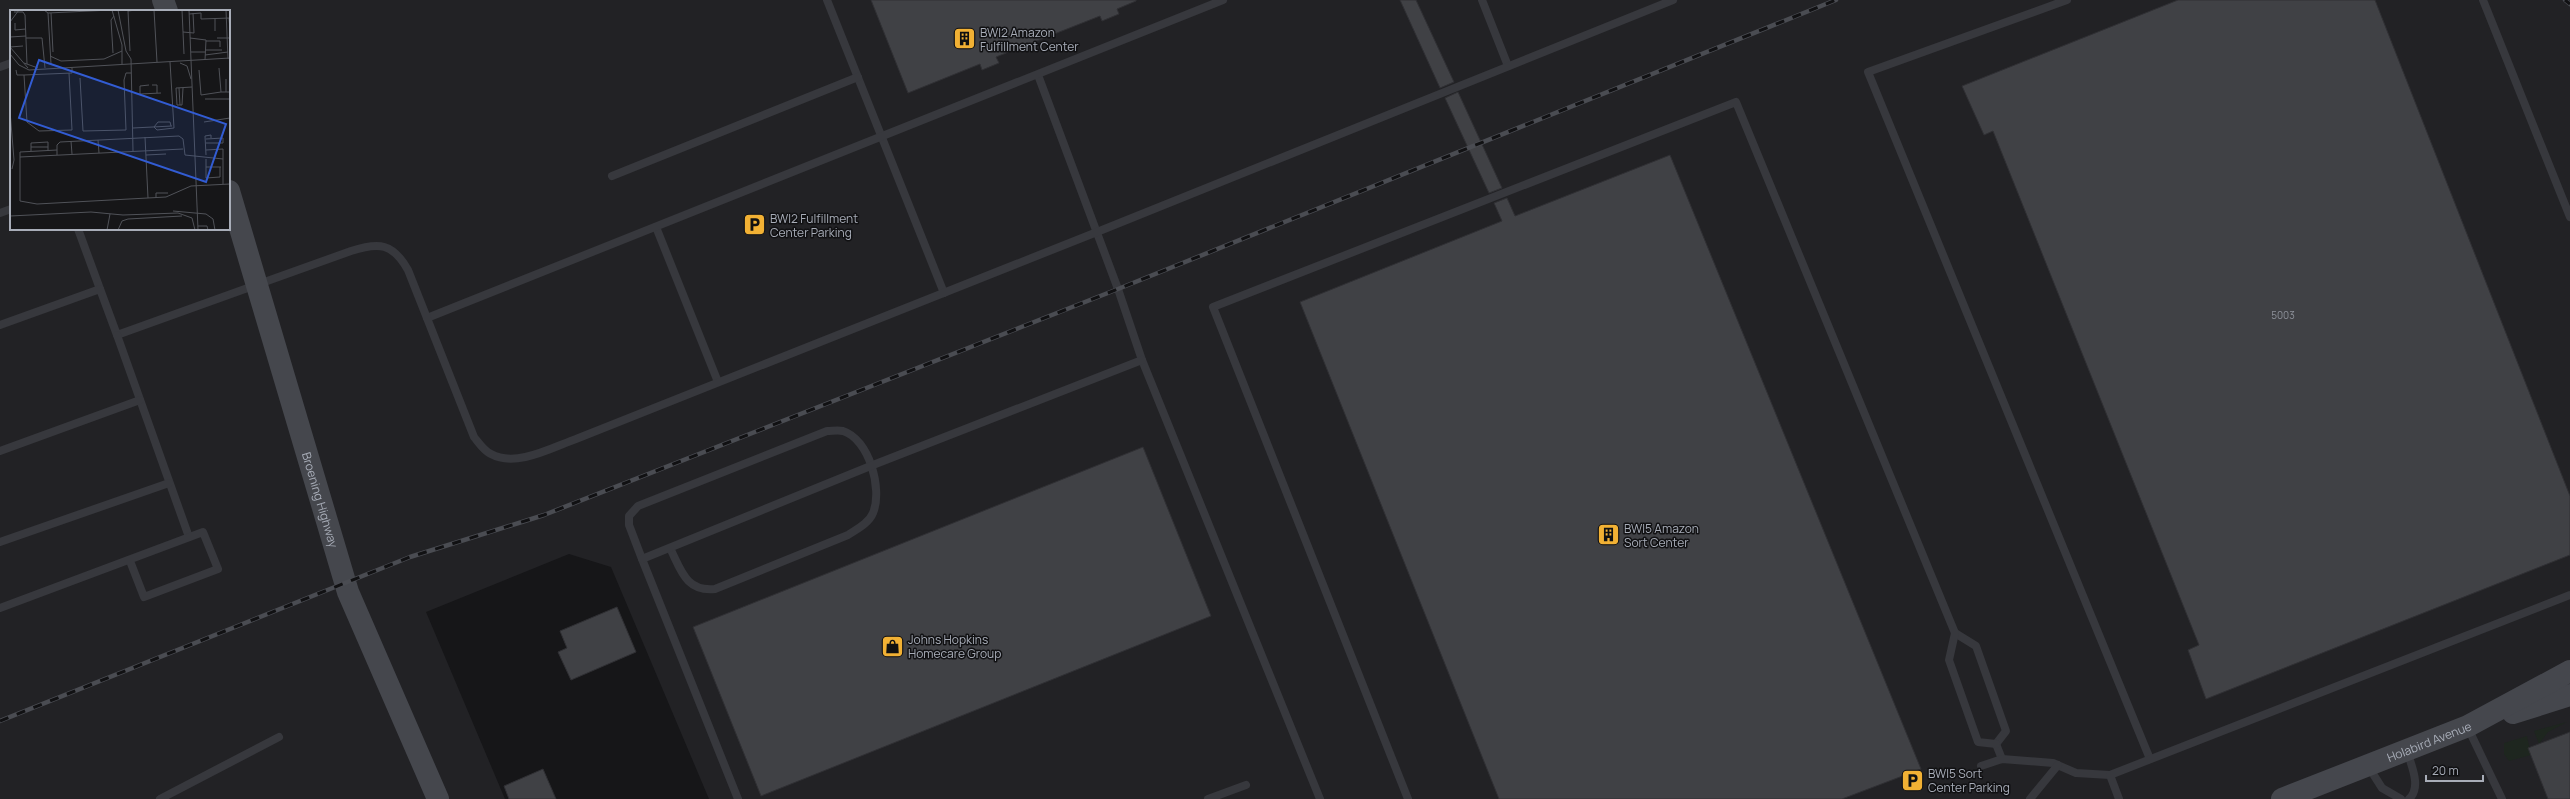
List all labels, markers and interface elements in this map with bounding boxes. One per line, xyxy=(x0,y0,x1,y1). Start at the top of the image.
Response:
inset map xyxy=(10,10,230,230)
place label: BWI2 Amazon Fulfillment Center xyxy=(980,24,1079,55)
building icon: BWI2 Amazon Fulfillment Center xyxy=(951,26,977,52)
place label: BWI2 Fulfillment Center Parking xyxy=(770,210,858,241)
parking icon: BWI2 Fulfillment Center Parking xyxy=(741,212,767,238)
house number: 5003 xyxy=(2271,308,2295,322)
street label: Broening Highway xyxy=(298,450,343,550)
place label: BWI5 Amazon Sort Center xyxy=(1624,520,1699,551)
building icon: BWI5 Amazon Sort Center xyxy=(1596,522,1622,548)
place label: Johns Hopkins Homecare Group xyxy=(908,631,1001,662)
shop icon: Johns Hopkins Homecare Group xyxy=(879,633,905,659)
street label: Holabird Avenue xyxy=(2384,717,2474,766)
scale bar xyxy=(2426,757,2483,783)
text: 20 m xyxy=(2432,762,2459,779)
place label: BWI5 Sort Center Parking xyxy=(1928,765,2010,796)
parking icon: BWI5 Sort Center Parking xyxy=(1900,767,1926,793)

